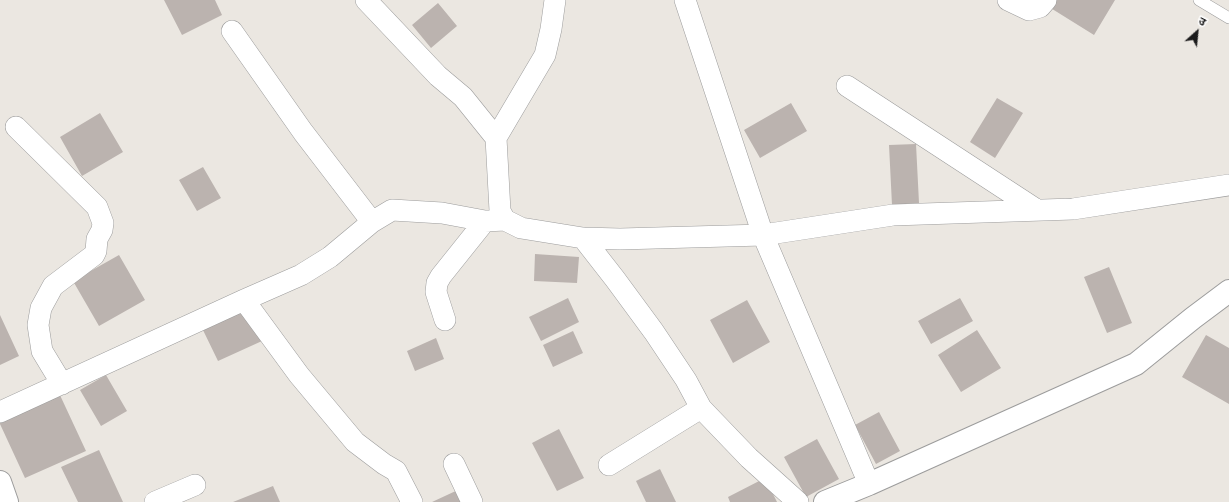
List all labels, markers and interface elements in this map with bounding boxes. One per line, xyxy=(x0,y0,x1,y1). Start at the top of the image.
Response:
north arrow xyxy=(1177,12,1217,52)
text: उ xyxy=(1196,14,1208,29)

